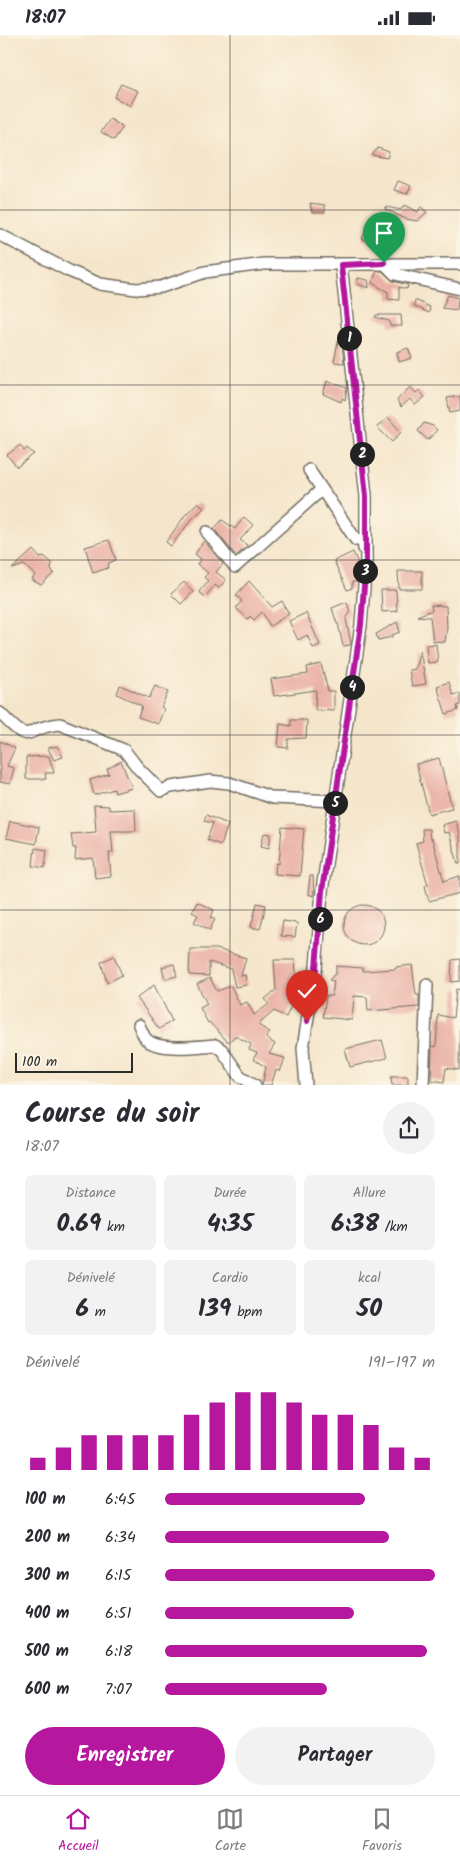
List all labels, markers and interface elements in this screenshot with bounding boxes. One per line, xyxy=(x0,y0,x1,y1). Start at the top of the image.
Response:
text: 18:07 xyxy=(25,3,65,33)
pin xyxy=(363,212,405,263)
icon: arrive xyxy=(370,219,398,247)
pin: 1 xyxy=(336,325,362,351)
text: 1 xyxy=(347,327,352,349)
pin: 2 xyxy=(350,441,374,467)
text: 2 xyxy=(358,443,367,465)
pin: 3 xyxy=(352,559,378,583)
text: 3 xyxy=(362,560,369,582)
pin: 4 xyxy=(340,675,364,699)
text: 4 xyxy=(349,676,356,698)
pin: 5 xyxy=(322,791,348,815)
text: 5 xyxy=(332,792,339,814)
pin: 6 xyxy=(308,907,332,931)
text: 6 xyxy=(317,908,324,930)
pin xyxy=(286,970,328,1021)
icon: check xyxy=(293,977,321,1005)
scale bar xyxy=(15,1050,132,1073)
text: 100 m xyxy=(22,1051,57,1073)
text: Course du soir xyxy=(25,1092,199,1137)
button: share xyxy=(383,1102,435,1154)
text: 18:07 xyxy=(25,1134,59,1159)
text: Distance xyxy=(66,1182,116,1204)
text: Durée xyxy=(214,1182,246,1204)
text: Allure xyxy=(353,1182,386,1204)
text: 0.69 xyxy=(57,1204,101,1244)
text: 4:35 xyxy=(207,1204,253,1244)
text: 6:38 xyxy=(331,1204,379,1244)
text: km xyxy=(101,1216,125,1238)
text: /km xyxy=(379,1216,408,1238)
text: Dénivelé xyxy=(67,1267,115,1289)
text: Cardio xyxy=(212,1267,248,1289)
text: kcal xyxy=(358,1267,381,1289)
text: 6 xyxy=(76,1289,89,1329)
text: 139 xyxy=(198,1289,232,1329)
text: 50 xyxy=(357,1289,382,1329)
text: m xyxy=(89,1301,106,1323)
text: bpm xyxy=(232,1301,262,1323)
text: Dénivelé xyxy=(25,1350,80,1375)
text: 191–197 m xyxy=(368,1350,435,1375)
text: 100 m xyxy=(25,1487,66,1512)
text: 6:45 xyxy=(105,1487,135,1512)
text: 200 m xyxy=(25,1525,70,1550)
text: 6:34 xyxy=(105,1525,136,1550)
text: 300 m xyxy=(25,1563,69,1588)
text: 6:15 xyxy=(105,1563,131,1588)
text: 400 m xyxy=(25,1601,69,1626)
text: 6:51 xyxy=(105,1601,131,1626)
text: 500 m xyxy=(25,1639,69,1664)
text: 6:18 xyxy=(105,1639,133,1664)
text: 600 m xyxy=(25,1677,69,1702)
text: 7:07 xyxy=(105,1677,132,1702)
button: Enregistrer xyxy=(25,1727,225,1785)
button: Partager xyxy=(235,1727,435,1785)
tab: Accueil xyxy=(58,1805,99,1857)
tab: Carte xyxy=(215,1805,246,1857)
tab: Favoris xyxy=(362,1805,402,1857)

